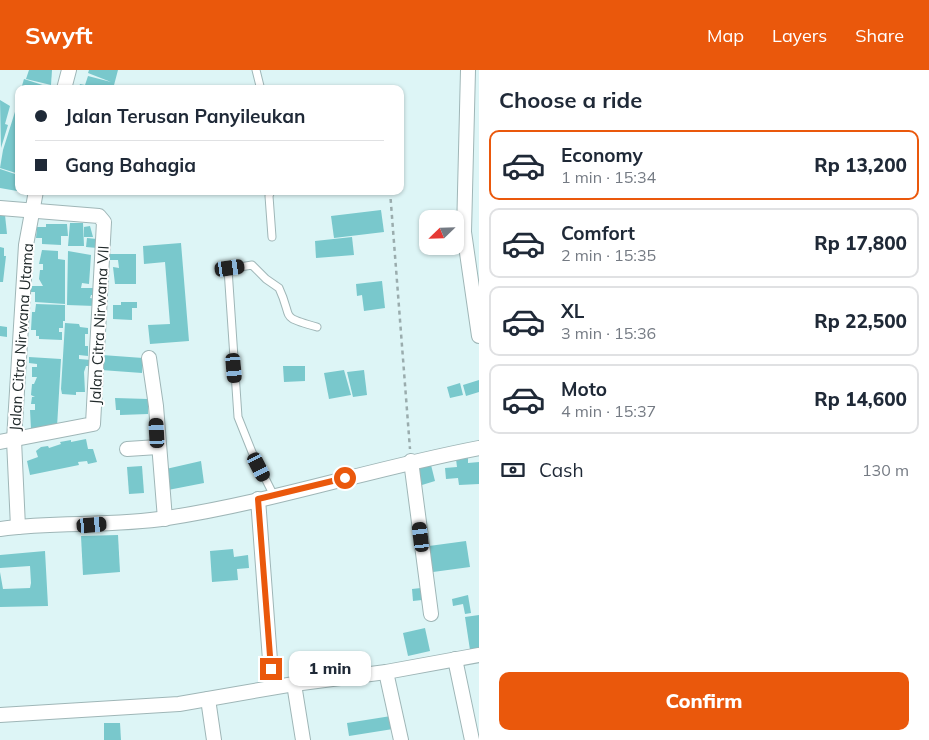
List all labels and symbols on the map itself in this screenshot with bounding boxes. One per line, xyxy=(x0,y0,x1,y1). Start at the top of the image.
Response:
north arrow xyxy=(419,210,464,255)
street label: Jalan Citra Nirwana Utama xyxy=(5,242,37,432)
street label: Jalan Citra Nirwana VII xyxy=(85,245,113,405)
car xyxy=(214,258,245,278)
car xyxy=(225,352,242,384)
car xyxy=(148,418,165,448)
car xyxy=(245,450,272,484)
route start xyxy=(334,467,356,489)
car xyxy=(76,516,107,534)
car xyxy=(411,521,430,553)
callout: 1 min xyxy=(288,652,371,686)
route end xyxy=(260,658,282,680)

